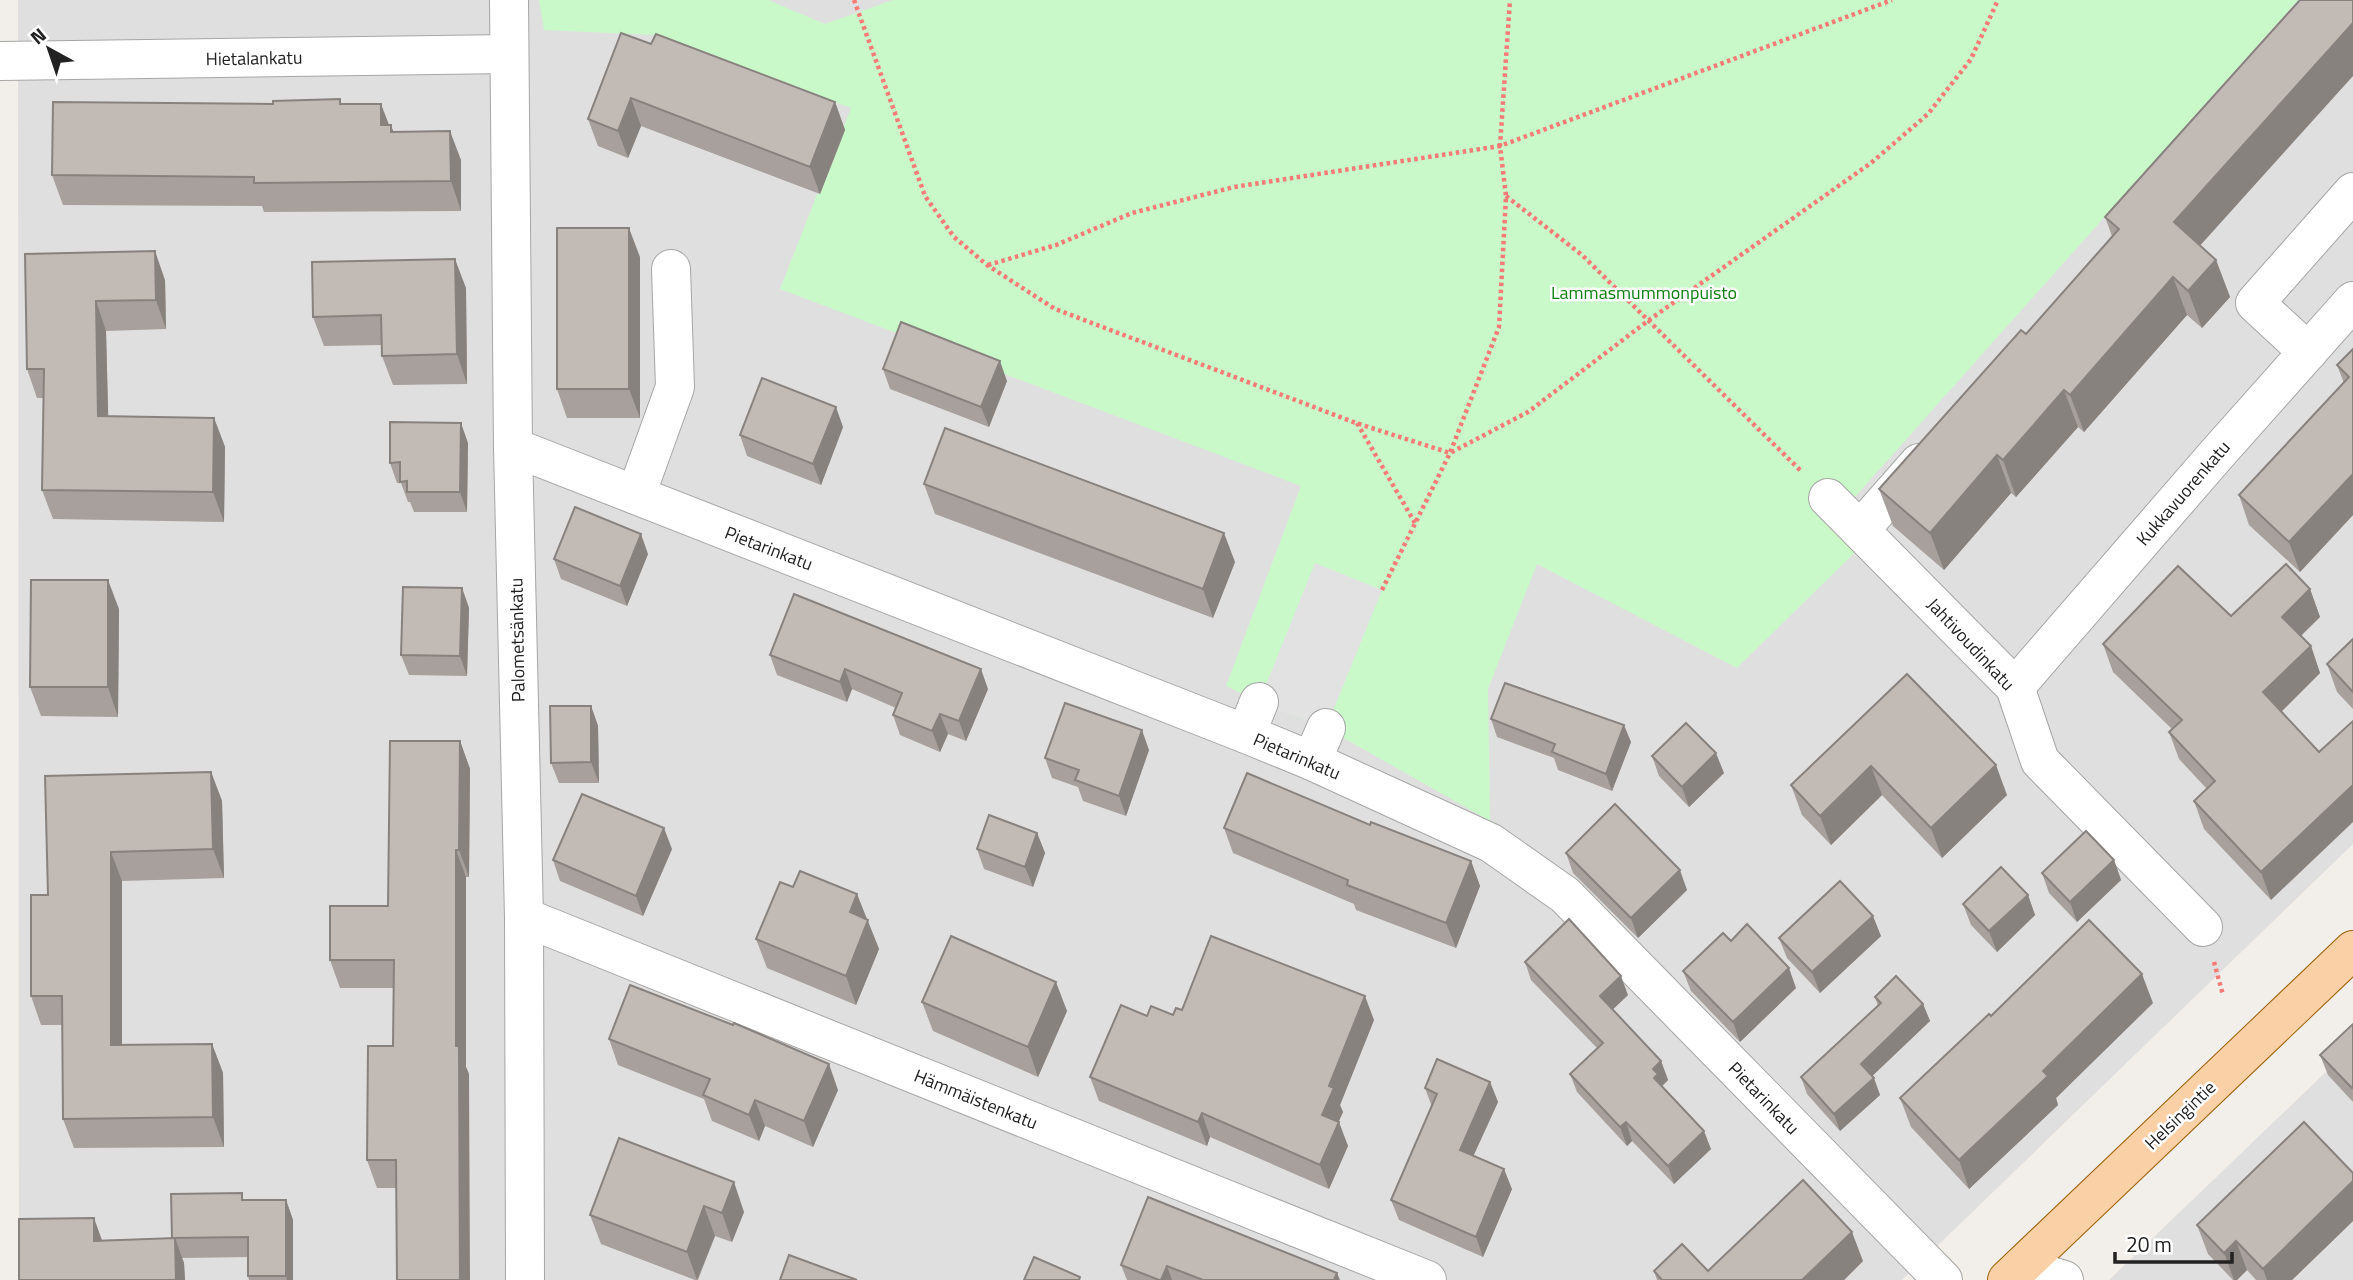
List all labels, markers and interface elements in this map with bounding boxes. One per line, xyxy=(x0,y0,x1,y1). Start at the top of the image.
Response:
north arrow xyxy=(14,14,84,84)
text: N xyxy=(23,20,52,51)
street label: Hietalankatu xyxy=(205,44,303,72)
park label: Lammasmummonpuisto xyxy=(1551,279,1737,306)
street label: Kukkavuorenkatu xyxy=(2130,434,2236,552)
street label: Pietarinkatu xyxy=(721,519,817,577)
street label: Palometsänkatu xyxy=(502,578,532,702)
street label: Jahtivoudinkatu xyxy=(1921,592,2021,696)
street label: Pietarinkatu xyxy=(1249,726,1345,786)
street label: Pietarinkatu xyxy=(1722,1055,1806,1141)
street label: Hämmäistenkatu xyxy=(910,1062,1042,1136)
street label: Helsingintie xyxy=(2138,1074,2222,1156)
scale bar xyxy=(2115,1220,2232,1264)
text: 20 m xyxy=(2126,1228,2172,1260)

